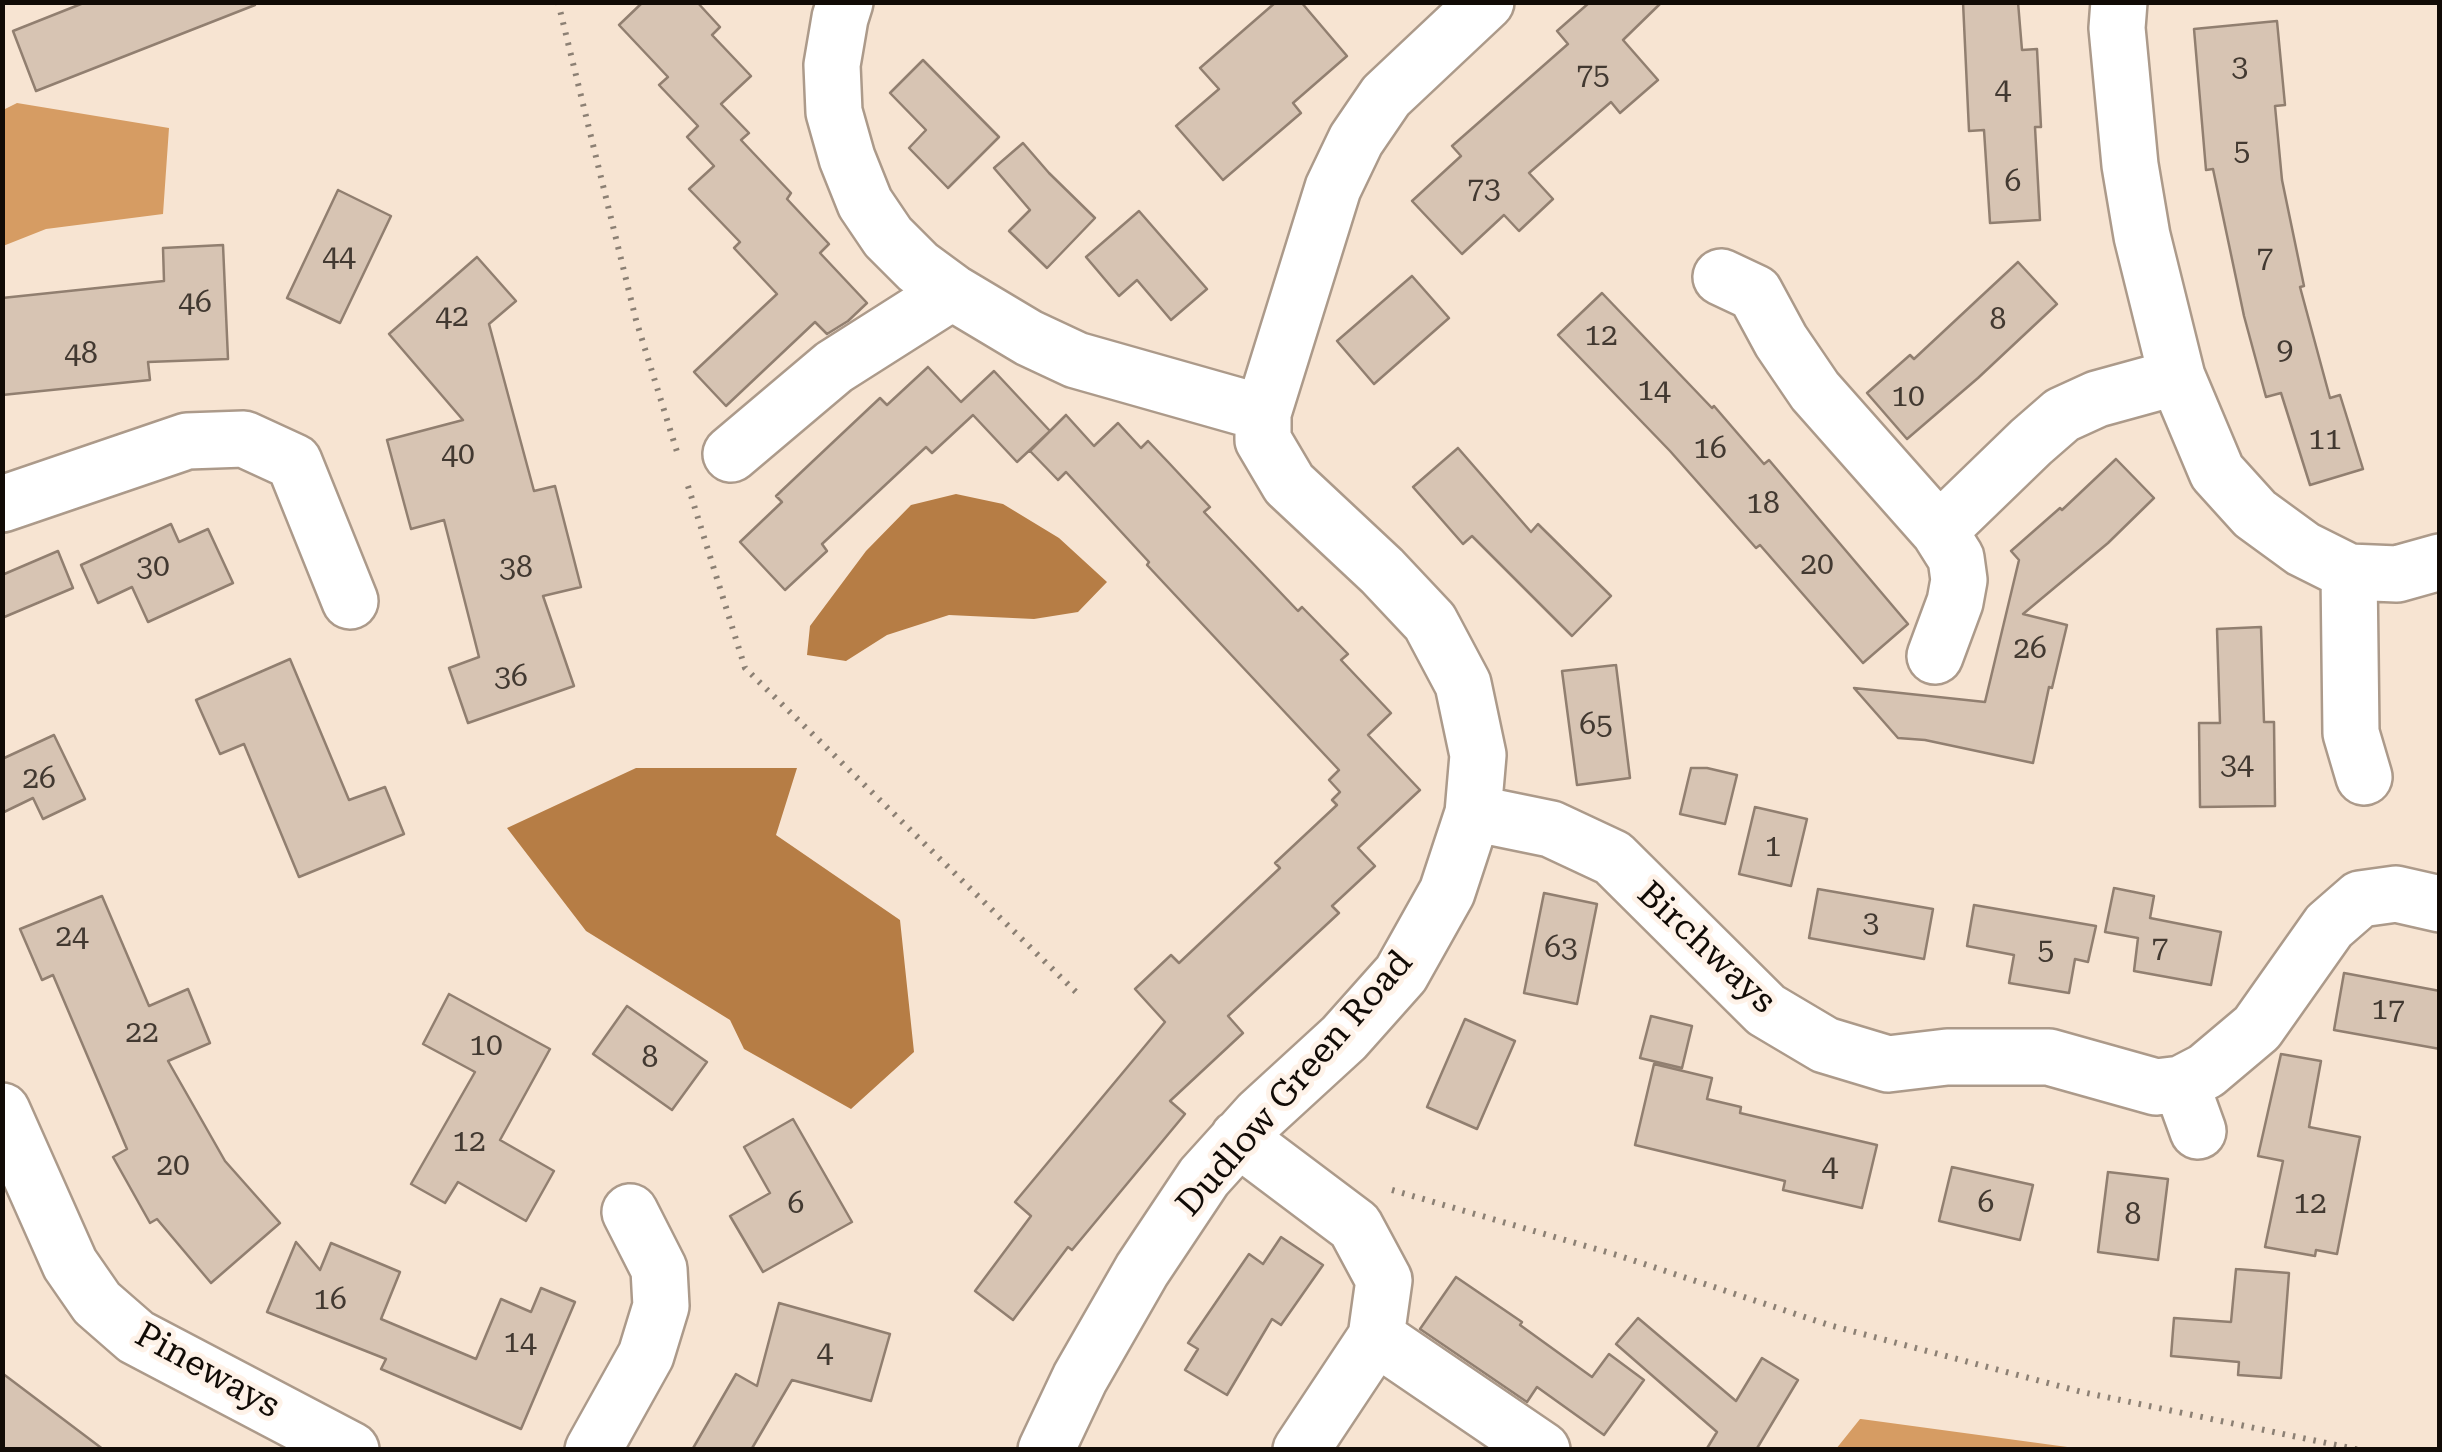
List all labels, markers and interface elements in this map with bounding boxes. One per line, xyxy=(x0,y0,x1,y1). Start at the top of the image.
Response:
house number: 3 xyxy=(2232,49,2248,85)
house number: 75 xyxy=(1576,57,1610,93)
house number: 4 xyxy=(1995,72,2011,108)
house number: 5 xyxy=(2234,133,2250,169)
house number: 6 xyxy=(2005,164,2021,200)
house number: 73 xyxy=(1467,171,1501,207)
house number: 44 xyxy=(322,239,356,275)
house number: 7 xyxy=(2257,240,2273,276)
house number: 46 xyxy=(178,285,212,321)
house number: 42 xyxy=(435,299,469,335)
house number: 8 xyxy=(1990,302,2006,338)
house number: 12 xyxy=(1584,318,1618,354)
house number: 9 xyxy=(2277,332,2293,368)
house number: 48 xyxy=(64,336,98,372)
house number: 14 xyxy=(1637,373,1671,409)
house number: 10 xyxy=(1891,379,1925,415)
house number: 11 xyxy=(2308,422,2342,458)
house number: 16 xyxy=(1693,431,1727,467)
house number: 40 xyxy=(441,437,475,473)
house number: 18 xyxy=(1746,486,1780,522)
house number: 20 xyxy=(1800,547,1834,583)
house number: 30 xyxy=(136,549,170,585)
house number: 38 xyxy=(499,550,533,586)
house number: 26 xyxy=(2013,631,2047,667)
house number: 36 xyxy=(494,659,528,695)
house number: 65 xyxy=(1579,707,1613,743)
house number: 34 xyxy=(2220,747,2254,783)
house number: 26 xyxy=(22,761,56,797)
house number: 1 xyxy=(1765,829,1781,865)
street label: Birchways xyxy=(1628,873,1784,1023)
house number: 3 xyxy=(1863,905,1879,941)
house number: 24 xyxy=(55,919,89,955)
house number: 63 xyxy=(1544,930,1578,966)
house number: 7 xyxy=(2152,930,2168,966)
house number: 5 xyxy=(2038,932,2054,968)
street label: Dudlow Green Road xyxy=(1168,943,1422,1225)
house number: 17 xyxy=(2371,992,2405,1028)
house number: 22 xyxy=(125,1015,159,1051)
house number: 10 xyxy=(469,1028,503,1064)
house number: 8 xyxy=(642,1040,658,1076)
house number: 12 xyxy=(452,1124,486,1160)
house number: 20 xyxy=(156,1148,190,1184)
house number: 4 xyxy=(1822,1149,1838,1185)
house number: 6 xyxy=(1978,1185,1994,1221)
house number: 6 xyxy=(788,1186,804,1222)
house number: 12 xyxy=(2293,1186,2327,1222)
house number: 8 xyxy=(2125,1197,2141,1233)
house number: 16 xyxy=(313,1282,347,1318)
street label: Pineways xyxy=(127,1314,287,1428)
house number: 14 xyxy=(503,1325,537,1361)
house number: 4 xyxy=(817,1335,833,1371)

